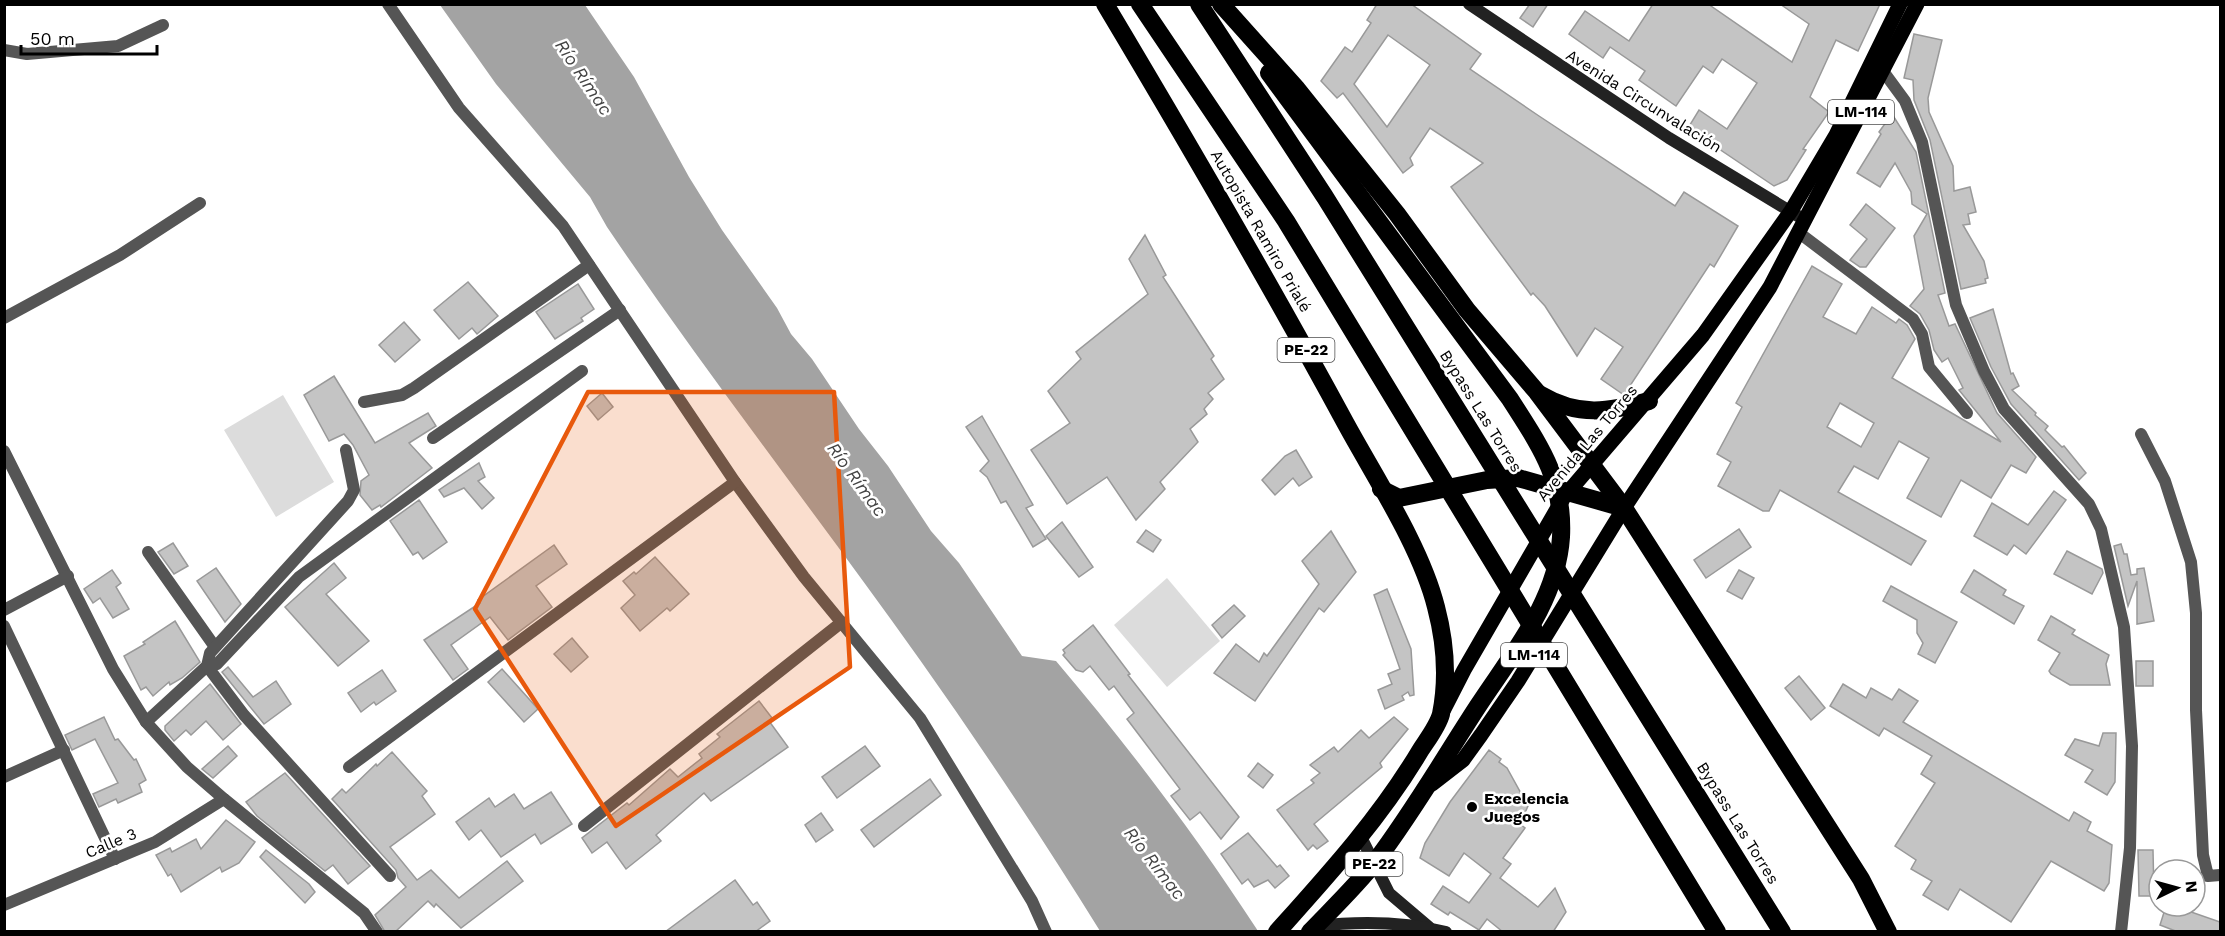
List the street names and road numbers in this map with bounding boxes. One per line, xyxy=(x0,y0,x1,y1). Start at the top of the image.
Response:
street label: Avenida Circunvalación xyxy=(1563,45,1725,157)
road number: LM-114 xyxy=(1828,100,1894,124)
street label: Autopista Ramiro Prialé xyxy=(1207,146,1315,316)
road number: PE-22 xyxy=(1278,338,1334,362)
street label: Bypass Las Torres xyxy=(1436,347,1526,475)
street label: Avenida Las Torres xyxy=(1533,381,1641,505)
road number: LM-114 xyxy=(1501,643,1567,667)
street label: Bypass Las Torres xyxy=(1693,759,1783,887)
street label: Calle 3 xyxy=(83,824,139,862)
road number: PE-22 xyxy=(1346,852,1402,876)

